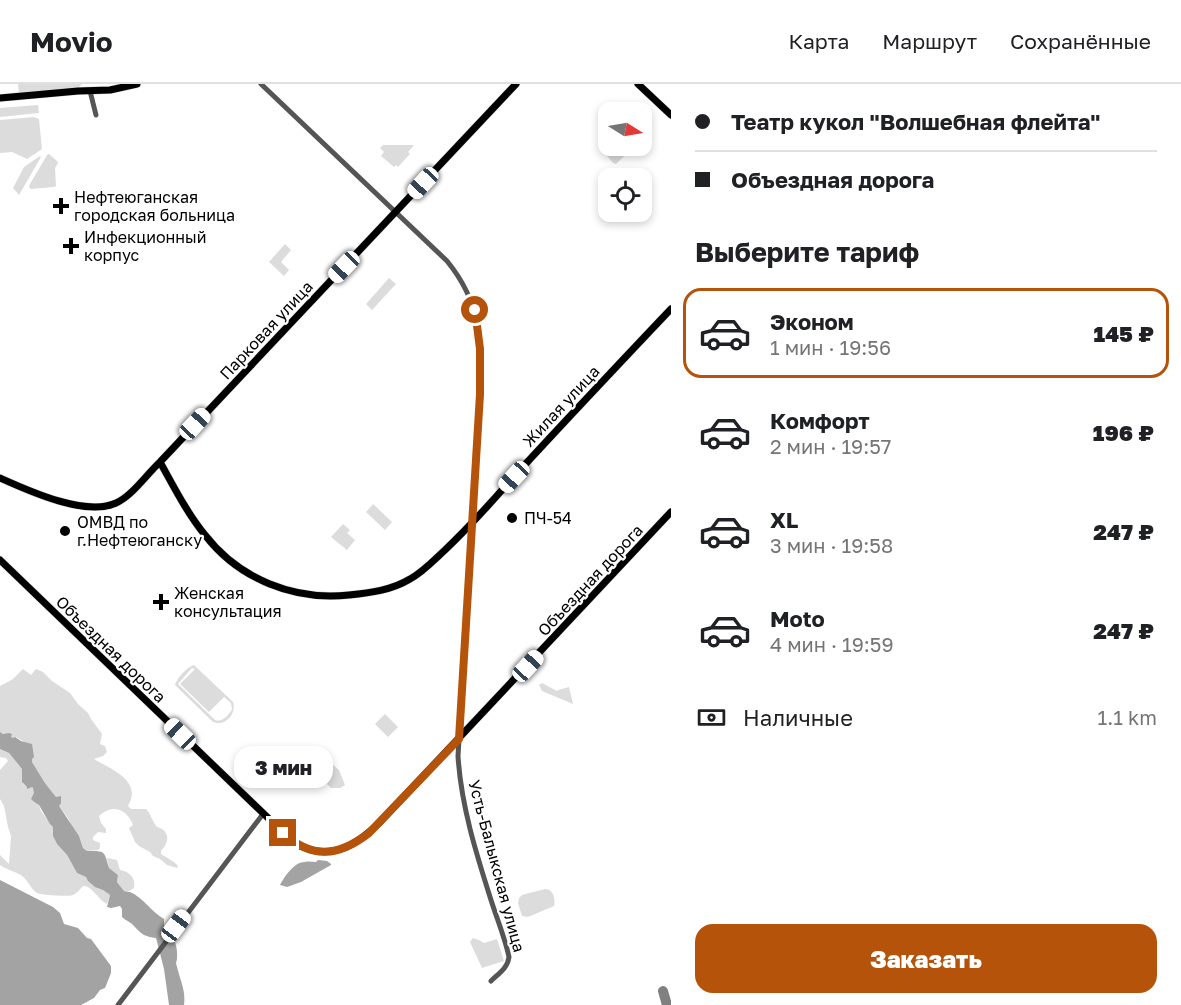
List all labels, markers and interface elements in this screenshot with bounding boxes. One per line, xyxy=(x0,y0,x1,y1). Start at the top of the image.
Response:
text: Movio xyxy=(30,25,112,58)
text: Карта xyxy=(788,28,849,54)
text: Маршрут xyxy=(882,28,977,54)
text: Сохранённые xyxy=(1010,28,1151,54)
north arrow xyxy=(598,102,652,156)
map controls xyxy=(598,102,652,222)
text: Театр кукол "Волшебная флейта" xyxy=(731,108,1100,135)
car xyxy=(404,164,442,202)
text: Объездная дорога xyxy=(731,166,934,193)
button: locate xyxy=(598,168,652,222)
place label: Нефтеюганская городская больница xyxy=(74,187,235,225)
marker: Нефтеюганская городская больница xyxy=(52,197,70,215)
place label: Инфекционный корпус xyxy=(84,227,206,265)
text: Выберите тариф xyxy=(695,236,919,268)
marker: Инфекционный корпус xyxy=(62,237,80,255)
car xyxy=(325,248,363,286)
street label: Парковая улица xyxy=(215,277,317,383)
route start xyxy=(461,296,488,323)
icon: car xyxy=(698,306,752,360)
text: Эконом xyxy=(770,308,854,335)
text: 145 ₽ xyxy=(1094,320,1154,347)
text: 1 мин · 19:56 xyxy=(770,335,891,359)
street label: Жилая улица xyxy=(518,361,604,451)
car xyxy=(176,405,214,443)
icon: car xyxy=(698,405,752,459)
text: Комфорт xyxy=(770,407,870,434)
text: 196 ₽ xyxy=(1093,419,1154,446)
text: 2 мин · 19:57 xyxy=(770,434,891,458)
car xyxy=(495,458,533,496)
icon: car xyxy=(698,504,752,558)
text: XL xyxy=(770,506,798,533)
place label: ПЧ-54 xyxy=(524,508,572,528)
marker: ПЧ-54 xyxy=(505,511,519,525)
place label: ОМВД по г.Нефтеюганску xyxy=(77,512,202,550)
text: 247 ₽ xyxy=(1093,518,1154,545)
street label: Объездная дорога xyxy=(533,520,647,640)
marker: ОМВД по г.Нефтеюганску xyxy=(58,524,72,538)
text: 3 мин · 19:58 xyxy=(770,533,893,557)
place label: Женская консультация xyxy=(174,583,282,621)
street label: Объездная дорога xyxy=(52,591,170,707)
marker: Женская консультация xyxy=(152,593,170,611)
icon: car xyxy=(698,603,752,657)
text: Moto xyxy=(770,605,825,632)
text: 247 ₽ xyxy=(1093,617,1154,644)
text: 4 мин · 19:59 xyxy=(770,632,894,656)
car xyxy=(509,647,547,685)
icon: cash xyxy=(695,701,728,734)
text: Наличные xyxy=(743,704,853,731)
text: 1.1 km xyxy=(1098,705,1157,729)
car xyxy=(161,715,199,753)
callout: 3 мин xyxy=(234,746,332,788)
text: 3 мин xyxy=(255,755,312,779)
street label: Усть-Балыкская улица xyxy=(464,778,530,954)
route end xyxy=(269,819,296,846)
car xyxy=(158,906,194,946)
button: Заказать xyxy=(695,924,1157,993)

